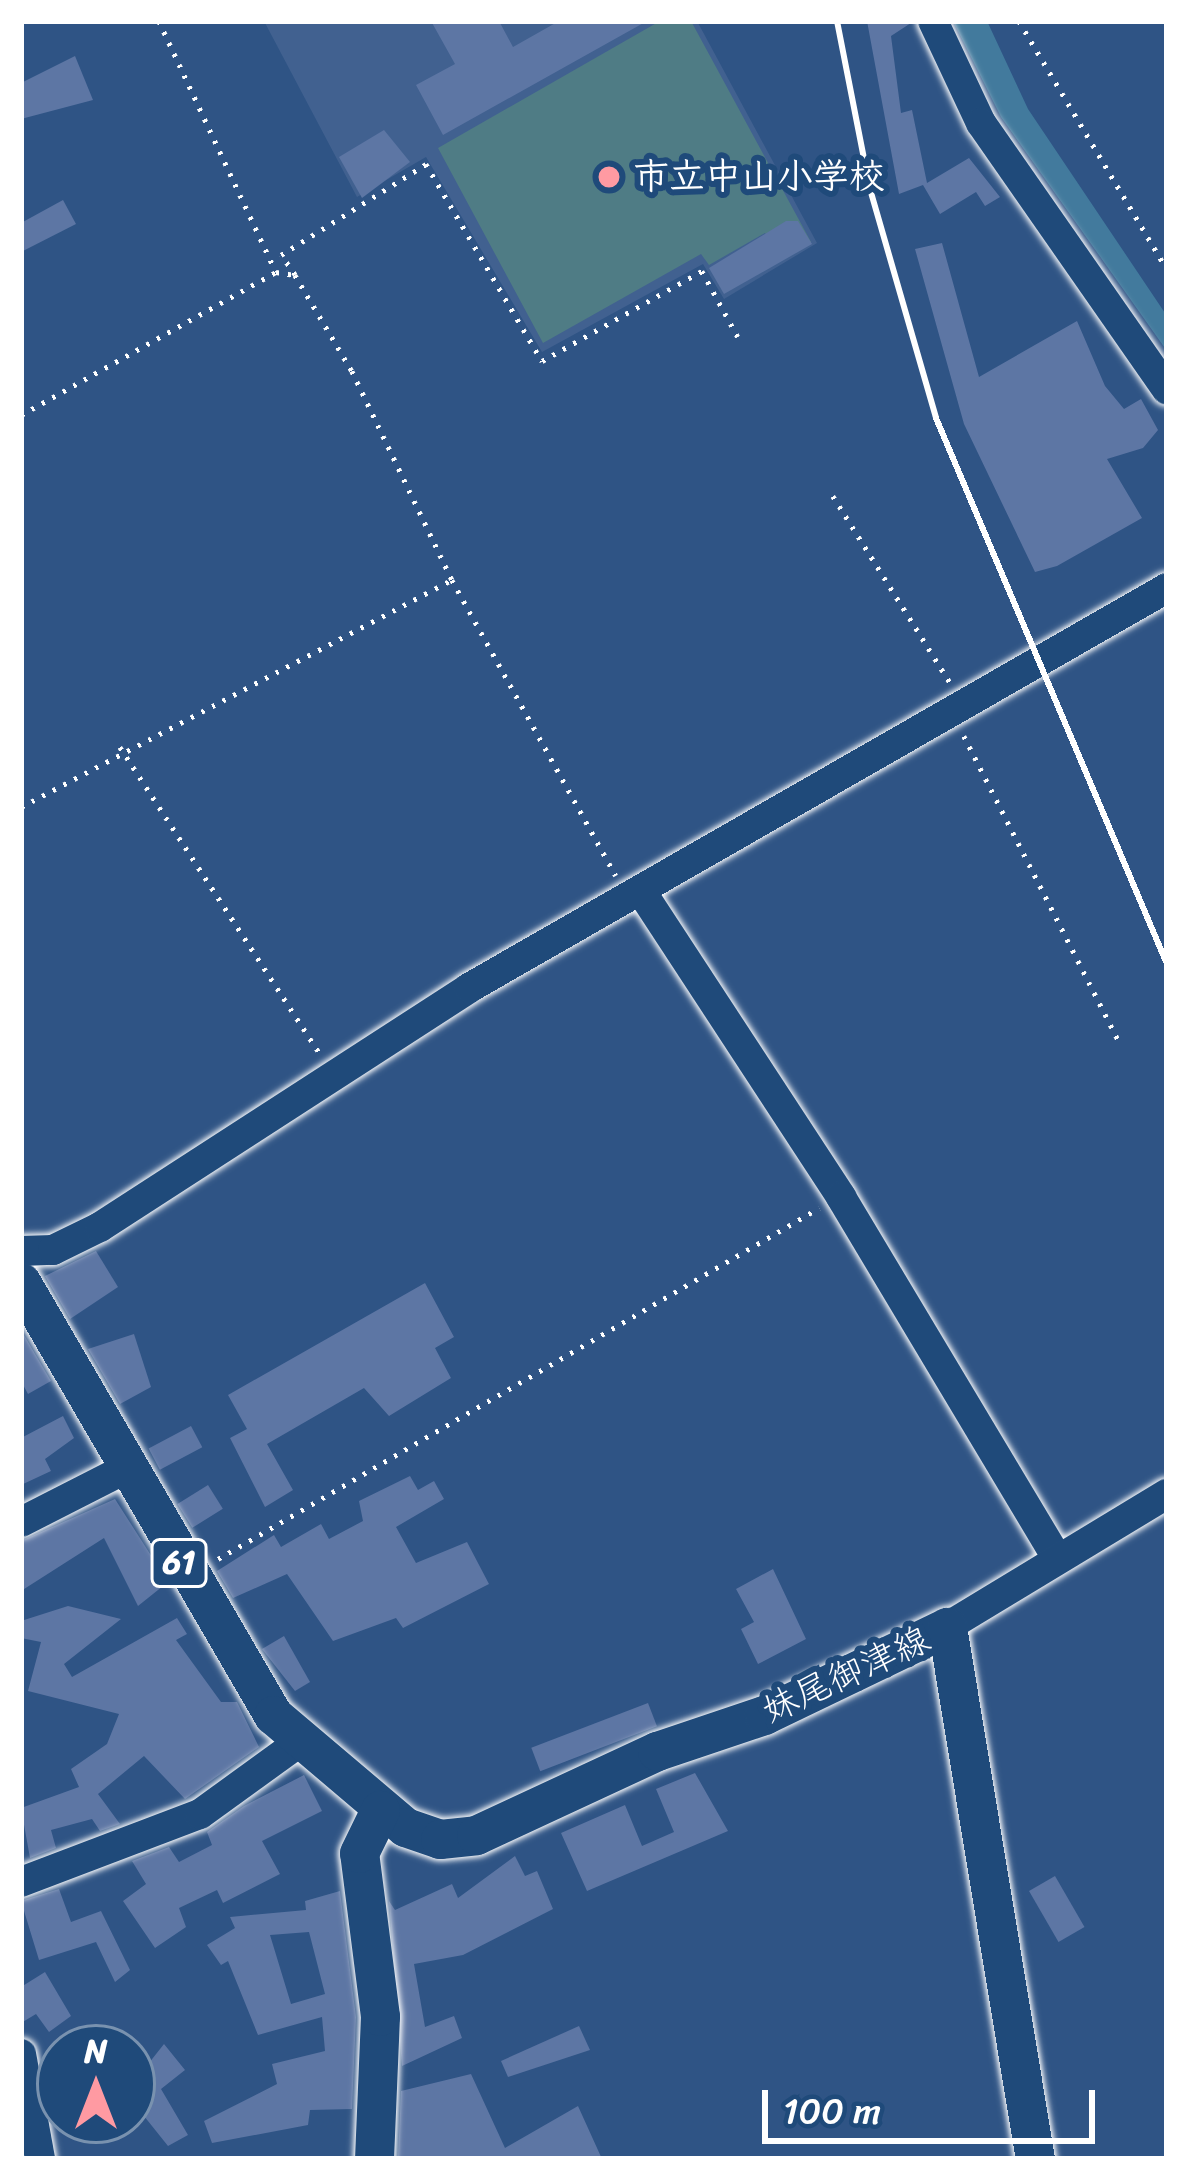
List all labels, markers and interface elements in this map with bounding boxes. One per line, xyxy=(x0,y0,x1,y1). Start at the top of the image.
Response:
place label: 市立中山小学校 xyxy=(633,155,885,199)
marker: 市立中山小学校 xyxy=(596,164,622,190)
road number: 61 xyxy=(149,1536,209,1590)
street label: 妹尾御津線 xyxy=(755,1617,937,1733)
text: N xyxy=(85,2022,107,2080)
north arrow xyxy=(36,2024,156,2144)
scale bar xyxy=(768,2066,1101,2140)
text: 100 m xyxy=(783,2079,881,2143)

